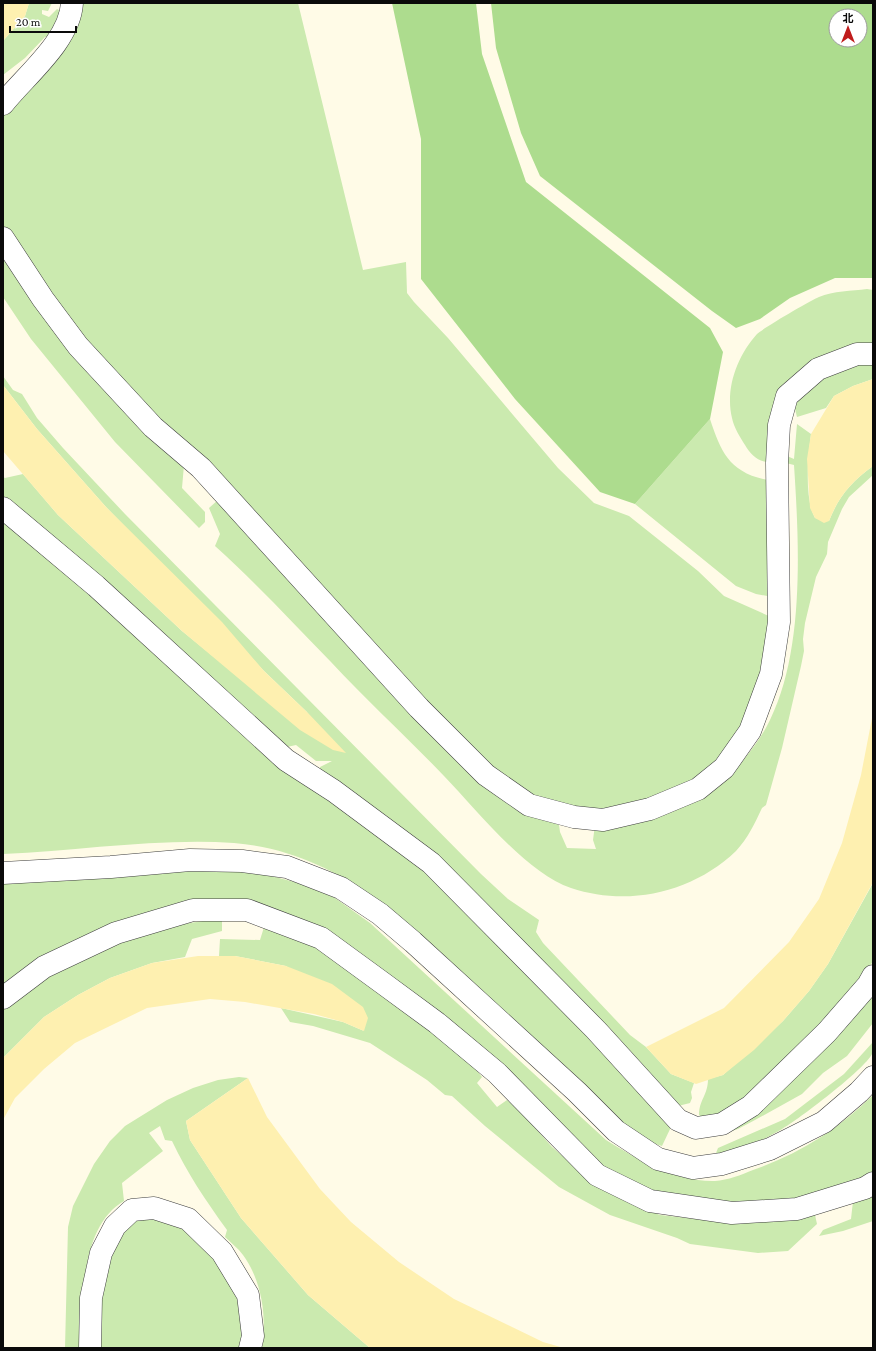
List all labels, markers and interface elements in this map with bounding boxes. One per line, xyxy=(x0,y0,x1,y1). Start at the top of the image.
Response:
scale bar xyxy=(10,8,76,34)
north arrow xyxy=(828,8,868,48)
text: 北 xyxy=(843,12,854,24)
text: 20 m xyxy=(16,15,41,29)

